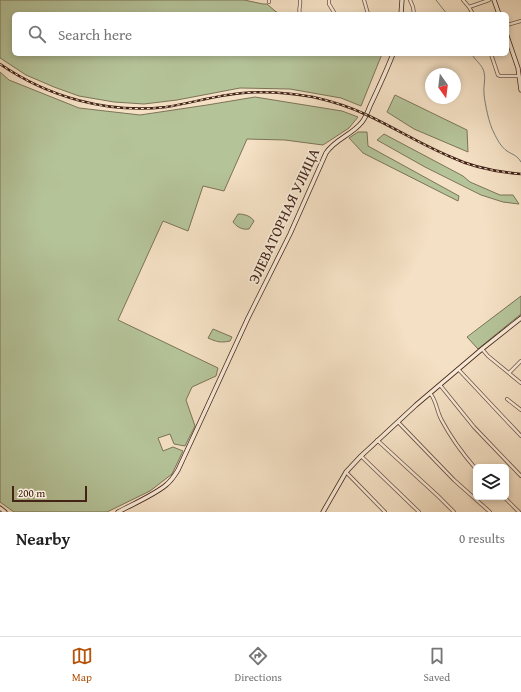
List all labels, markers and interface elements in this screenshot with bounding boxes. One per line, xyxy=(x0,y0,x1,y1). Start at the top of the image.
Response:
search box xyxy=(12,12,509,56)
icon: search xyxy=(26,23,48,45)
text: Search here xyxy=(58,24,132,45)
north arrow xyxy=(425,68,461,104)
street label: ЭЛЕВАТОРНАЯ УЛИЦА xyxy=(243,144,324,287)
map controls xyxy=(473,464,509,500)
button: layers xyxy=(473,464,509,500)
scale bar xyxy=(12,484,87,503)
text: 200 m xyxy=(18,485,45,501)
text: Nearby xyxy=(16,526,70,551)
text: 0 results xyxy=(459,529,505,548)
tab: Map xyxy=(71,645,93,685)
tab: Directions xyxy=(235,645,282,685)
tab: Saved xyxy=(423,645,450,685)

